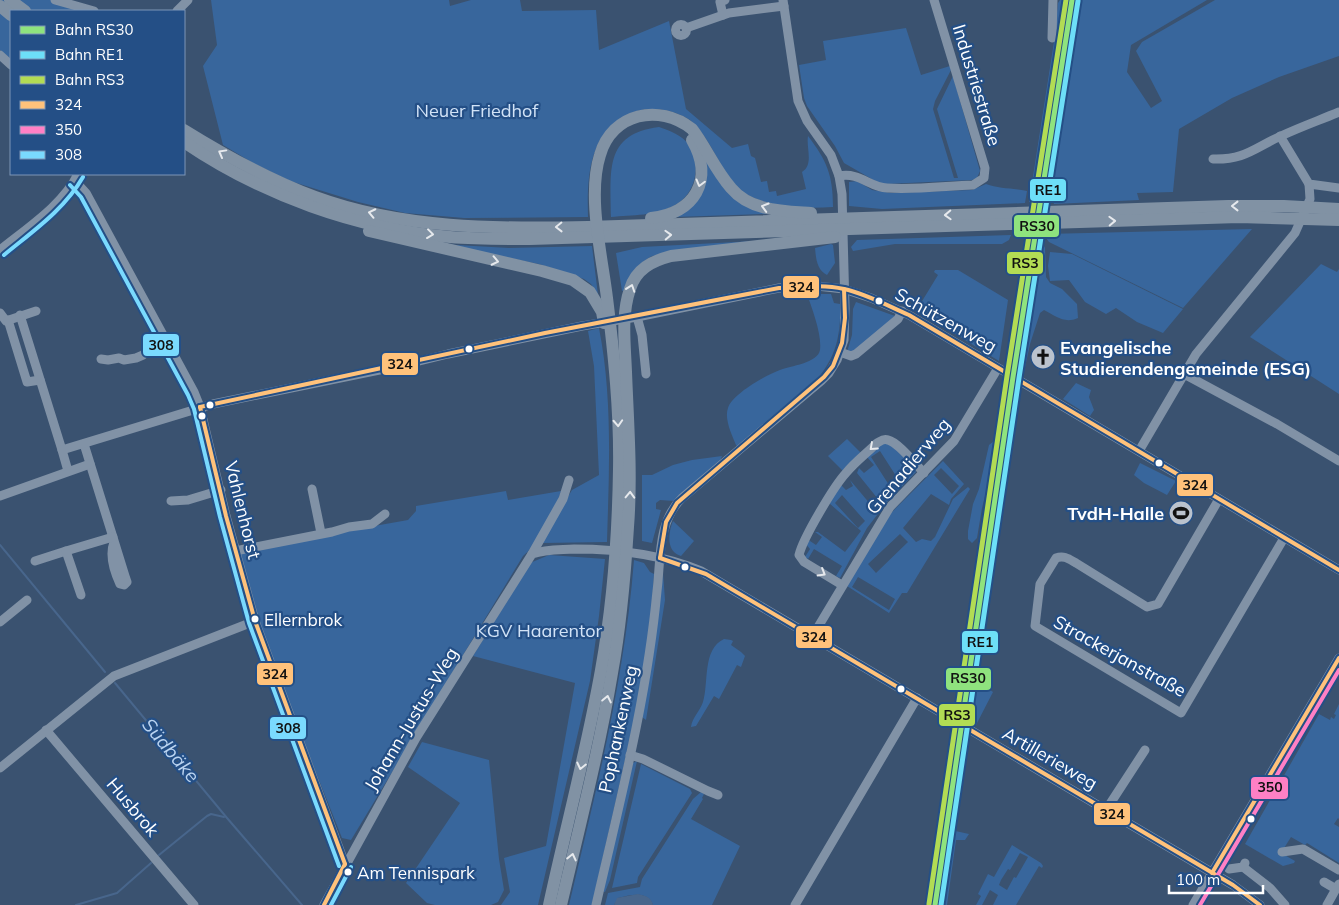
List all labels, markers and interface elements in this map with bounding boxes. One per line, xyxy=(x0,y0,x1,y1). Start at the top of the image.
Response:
legend xyxy=(10,10,185,175)
text: Bahn RS30 xyxy=(55,20,133,39)
street label: Industriestraße xyxy=(948,22,1006,148)
text: Bahn RE1 xyxy=(55,45,124,64)
text: Bahn RS3 xyxy=(55,70,124,89)
text: 324 xyxy=(55,95,82,114)
park label: Neuer Friedhof xyxy=(416,99,539,122)
text: 350 xyxy=(55,120,82,139)
text: 308 xyxy=(55,145,82,164)
one-way arrow xyxy=(218,149,227,159)
one-way arrow xyxy=(695,178,705,186)
line badge: RE1 xyxy=(1029,178,1067,202)
text: RE1 xyxy=(1035,181,1061,199)
one-way arrow xyxy=(1231,201,1238,211)
one-way arrow xyxy=(761,203,769,213)
one-way arrow xyxy=(368,208,377,219)
one-way arrow xyxy=(944,209,952,220)
line badge: RS30 xyxy=(1013,214,1060,238)
one-way arrow xyxy=(1109,215,1117,226)
text: RS30 xyxy=(1019,217,1055,235)
one-way arrow xyxy=(554,222,562,232)
one-way arrow xyxy=(426,229,435,239)
one-way arrow xyxy=(664,229,672,240)
line badge: RS3 xyxy=(1006,251,1044,275)
text: RS3 xyxy=(1011,254,1039,272)
one-way arrow xyxy=(490,255,499,265)
line badge: 324 xyxy=(782,275,820,299)
text: 324 xyxy=(788,278,814,296)
street label: Schützenweg xyxy=(891,283,1001,357)
one-way arrow xyxy=(625,284,635,293)
unlabelled marker xyxy=(874,296,884,306)
line badge: 308 xyxy=(142,333,180,357)
text: 308 xyxy=(148,336,174,354)
place label: Evangelische Studierendengemeinde (ESG) xyxy=(1060,336,1311,380)
unlabelled marker xyxy=(464,344,474,354)
church icon: Evangelische Studierendengemeinde (ESG) xyxy=(1030,344,1056,370)
line badge: 324 xyxy=(381,352,419,376)
text: 324 xyxy=(387,355,413,373)
unlabelled marker xyxy=(205,400,215,410)
unlabelled marker xyxy=(197,411,207,421)
street label: Grenadierweg xyxy=(861,413,955,519)
one-way arrow xyxy=(612,419,623,427)
one-way arrow xyxy=(870,441,879,450)
unlabelled marker xyxy=(1154,458,1164,468)
street label: Vahlenhorst xyxy=(220,459,266,561)
line badge: 324 xyxy=(1176,473,1214,497)
text: 324 xyxy=(1182,476,1208,494)
one-way arrow xyxy=(624,490,635,498)
sports icon: TvdH-Halle xyxy=(1168,500,1194,526)
place label: TvdH-Halle xyxy=(1067,502,1164,525)
unlabelled marker xyxy=(680,562,690,572)
one-way arrow xyxy=(817,567,826,577)
place label: Ellernbrok xyxy=(264,609,342,630)
street label: Strackerjanstraße xyxy=(1050,610,1190,702)
marker: Ellernbrok xyxy=(250,614,260,624)
park label: KGV Haarentor xyxy=(476,619,603,642)
line badge: 324 xyxy=(795,625,833,649)
text: 324 xyxy=(801,628,827,646)
line badge: RE1 xyxy=(961,630,999,654)
text: RE1 xyxy=(967,633,993,651)
street label: Johann-Justus-Weg xyxy=(359,643,463,795)
line badge: 324 xyxy=(256,662,294,686)
street label: Pophankenweg xyxy=(593,663,643,795)
text: 324 xyxy=(262,665,288,683)
line badge: RS30 xyxy=(945,667,992,691)
text: RS30 xyxy=(950,669,986,687)
unlabelled marker xyxy=(896,684,906,694)
one-way arrow xyxy=(601,694,612,703)
line badge: RS3 xyxy=(938,703,976,727)
text: RS3 xyxy=(943,706,971,724)
water label: Südbäke xyxy=(137,713,205,787)
line badge: 308 xyxy=(269,716,307,740)
text: 308 xyxy=(275,719,301,737)
street label: Artillerieweg xyxy=(998,722,1102,794)
one-way arrow xyxy=(576,762,587,771)
street label: Husbrok xyxy=(102,773,165,842)
line badge: 350 xyxy=(1250,776,1289,800)
text: 350 xyxy=(1257,778,1283,796)
line badge: 324 xyxy=(1093,802,1131,826)
text: 324 xyxy=(1099,805,1125,823)
unlabelled marker xyxy=(1246,814,1256,824)
one-way arrow xyxy=(566,853,577,862)
place label: Am Tennispark xyxy=(357,862,475,883)
scale bar xyxy=(1169,862,1263,894)
marker: Am Tennispark xyxy=(343,867,353,877)
text: 100 m xyxy=(1176,870,1220,889)

